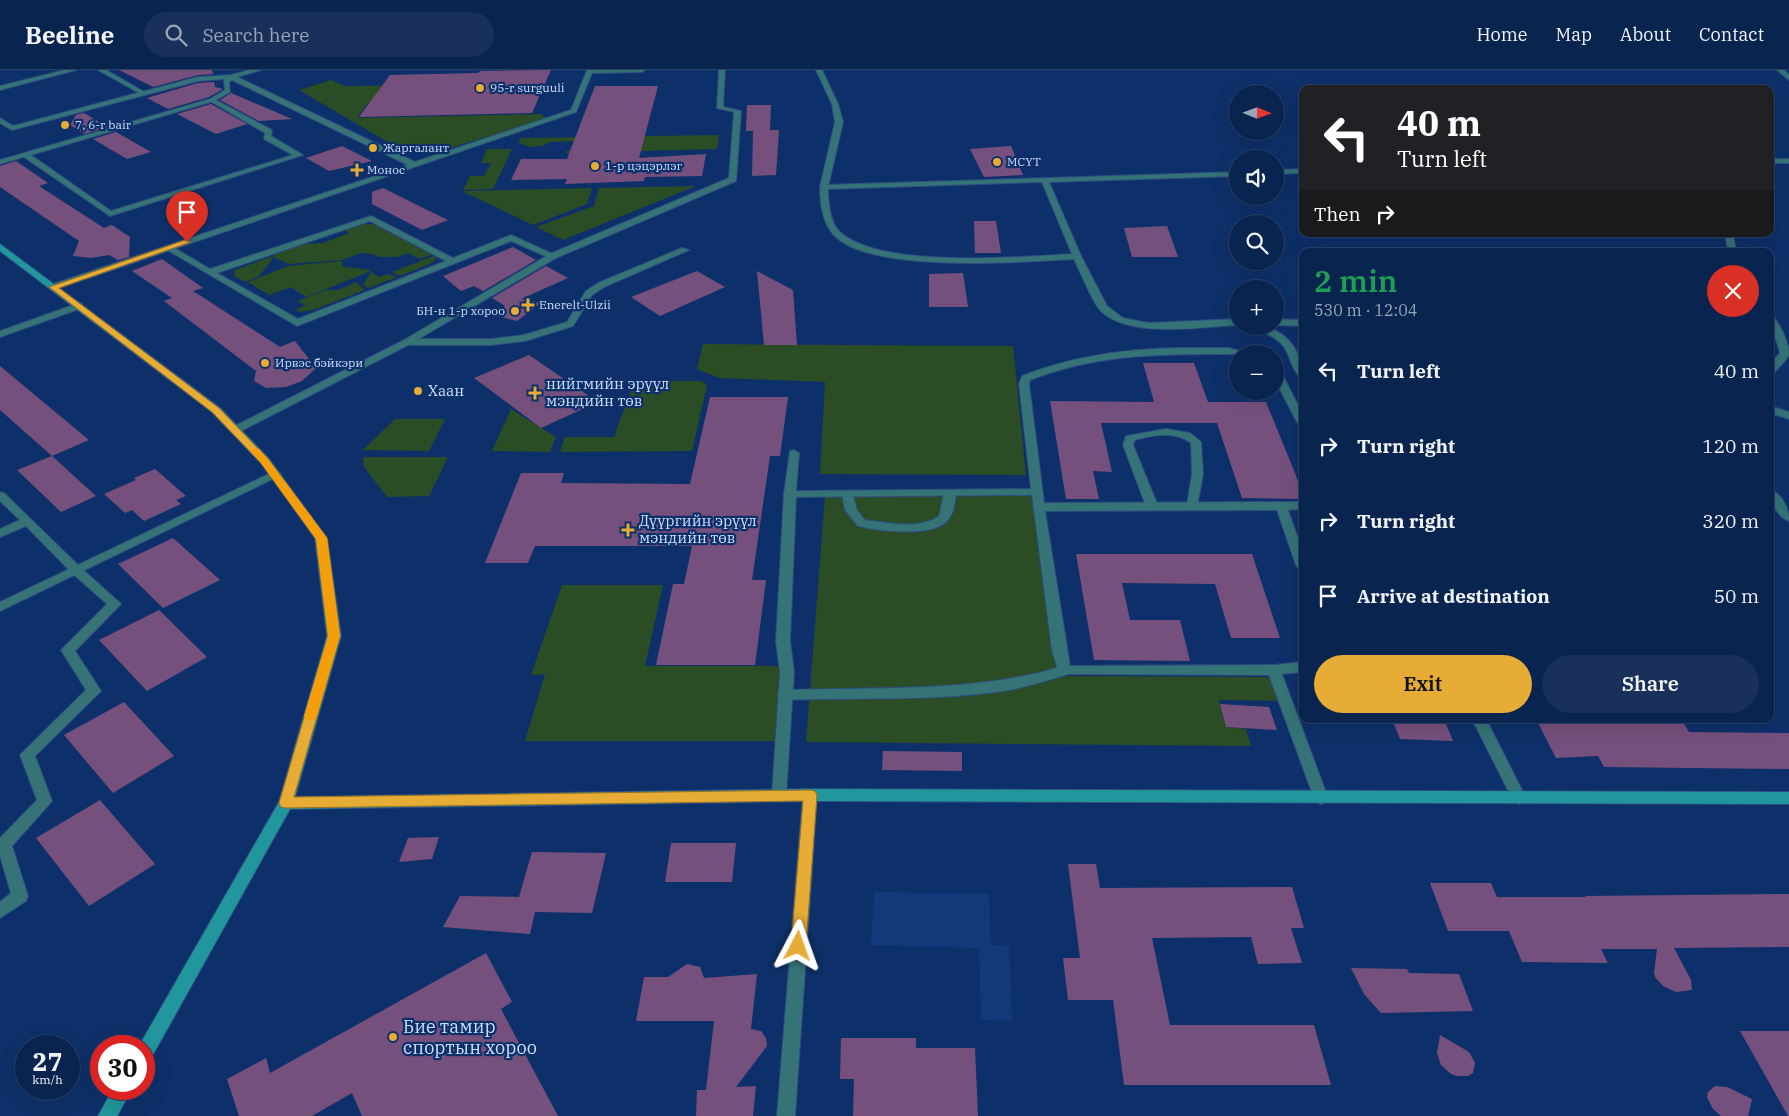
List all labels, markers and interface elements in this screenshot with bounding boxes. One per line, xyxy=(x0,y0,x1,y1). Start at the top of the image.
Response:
search box xyxy=(144,12,494,57)
text: Beeline xyxy=(25,19,114,51)
icon: search xyxy=(162,21,190,49)
text: Search here xyxy=(202,23,309,47)
text: Home xyxy=(1476,23,1528,46)
text: Map xyxy=(1556,23,1592,46)
text: About xyxy=(1620,23,1671,46)
text: Contact xyxy=(1699,23,1764,46)
place label: 95-r surguuli xyxy=(490,80,565,95)
marker: 95-r surguuli xyxy=(474,82,486,94)
north arrow xyxy=(1229,85,1284,140)
map controls xyxy=(1229,85,1284,400)
text: 40 m xyxy=(1397,100,1481,146)
icon: left xyxy=(1314,105,1379,170)
place label: 7, 6-r bair xyxy=(75,117,132,132)
marker: 7, 6-r bair xyxy=(59,119,71,131)
place label: Жаргалант xyxy=(383,140,449,155)
marker: Жаргалант xyxy=(367,142,379,154)
text: Turn left xyxy=(1397,144,1487,173)
button: sound xyxy=(1229,150,1284,205)
place label: МСҮТ xyxy=(1007,154,1041,169)
marker: МСҮТ xyxy=(991,156,1003,168)
place label: 1-р цэцэрлэг xyxy=(605,158,683,173)
marker: 1-р цэцэрлэг xyxy=(589,160,601,172)
place label: Монос xyxy=(367,162,405,177)
marker: Монос xyxy=(351,164,363,176)
pin xyxy=(166,191,208,242)
icon: arrive xyxy=(173,198,201,226)
icon: right xyxy=(1371,200,1399,228)
text: Then xyxy=(1314,202,1361,226)
button: search xyxy=(1229,215,1284,270)
text: 2 min xyxy=(1314,261,1397,300)
button: close xyxy=(1707,265,1759,317)
button: + xyxy=(1229,280,1284,335)
place label: Enerelt-Ulzii xyxy=(539,297,611,312)
marker: Enerelt-Ulzii xyxy=(521,298,535,312)
text: 530 m · 12:04 xyxy=(1314,300,1417,320)
place label: БН-н 1-р хороо xyxy=(416,303,505,318)
marker: БН-н 1-р хороо xyxy=(509,305,521,317)
button: − xyxy=(1229,345,1284,400)
place label: Ирвэс бэйкэри xyxy=(275,355,363,370)
marker: Ирвэс бэйкэри xyxy=(259,357,271,369)
icon: left xyxy=(1314,357,1342,385)
text: Turn left xyxy=(1357,359,1440,383)
text: 40 m xyxy=(1714,359,1759,383)
place label: нийгмийн эрүүл мэндийн төв xyxy=(546,374,669,410)
place label: Хаан xyxy=(428,381,464,400)
marker: Хаан xyxy=(412,385,424,397)
marker: нийгмийн эрүүл мэндийн төв xyxy=(528,386,542,400)
icon: right xyxy=(1314,432,1342,460)
text: Turn right xyxy=(1357,434,1455,458)
text: 120 m xyxy=(1702,434,1759,458)
icon: right xyxy=(1314,507,1342,535)
text: Turn right xyxy=(1357,509,1455,533)
text: 320 m xyxy=(1702,509,1759,533)
place label: Дүүргийн эрүүл мэндийн төв xyxy=(639,511,757,547)
marker: Дүүргийн эрүүл мэндийн төв xyxy=(621,523,635,537)
icon: arrive xyxy=(1314,582,1342,610)
text: Arrive at destination xyxy=(1357,584,1550,608)
text: 50 m xyxy=(1714,584,1759,608)
button: Exit xyxy=(1314,655,1532,713)
button: Share xyxy=(1542,655,1759,713)
position arrow xyxy=(771,919,823,971)
place label: Бие тамир спортын хороо xyxy=(403,1015,537,1059)
marker: Бие тамир спортын хороо xyxy=(387,1031,399,1043)
speed limit sign: 30 xyxy=(90,1035,155,1100)
text: 27 xyxy=(32,1045,63,1078)
text: km/h xyxy=(32,1072,63,1087)

